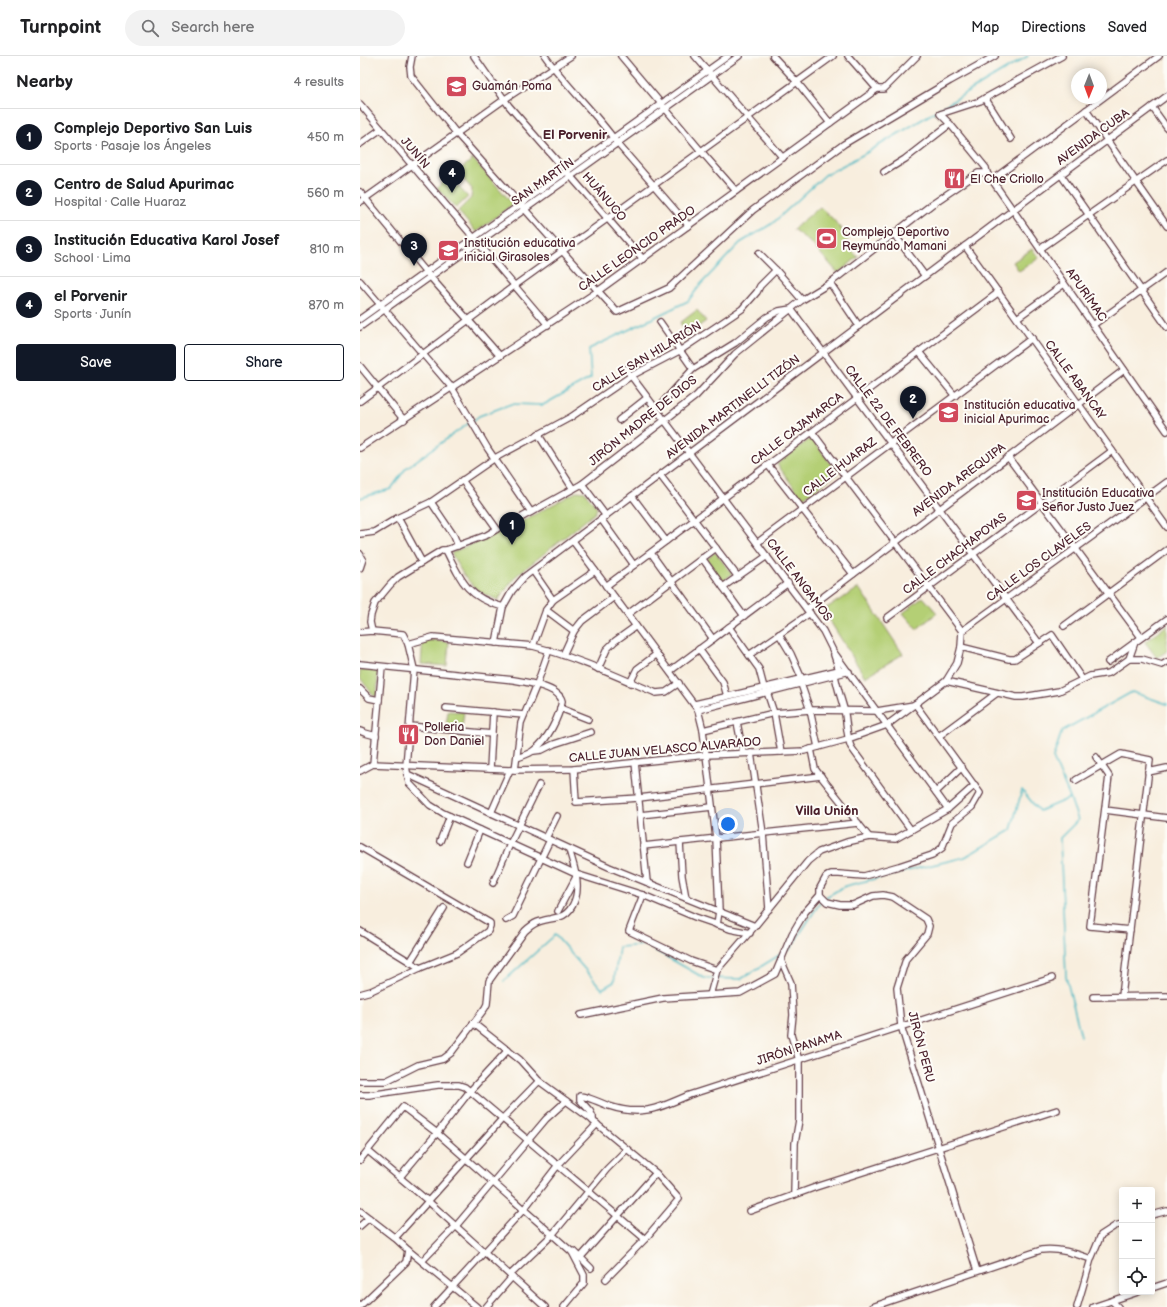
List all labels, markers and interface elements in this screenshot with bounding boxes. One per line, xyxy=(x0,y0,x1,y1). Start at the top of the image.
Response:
search box xyxy=(125,10,405,46)
text: Turnpoint xyxy=(20,16,101,39)
icon: search xyxy=(139,17,161,39)
text: Search here xyxy=(171,18,254,37)
text: Map xyxy=(971,19,999,36)
text: Directions xyxy=(1021,19,1086,36)
text: Saved xyxy=(1108,19,1147,36)
north arrow xyxy=(1071,68,1107,104)
text: Nearby xyxy=(16,72,73,92)
school or university icon: Guamán Poma xyxy=(443,73,469,99)
text: 4 results xyxy=(294,74,344,90)
place label: Guamán Poma xyxy=(472,79,552,94)
street label: AVENIDA CUBA xyxy=(1054,105,1133,168)
text: Complejo Deportivo San Luis xyxy=(54,119,252,138)
district label: El Porvenir xyxy=(543,127,608,143)
text: 1 xyxy=(26,129,32,145)
text: 450 m xyxy=(307,129,344,145)
street label: JUNÍN xyxy=(397,133,434,172)
text: Sports · Pasaje los Ángeles xyxy=(54,138,211,154)
street label: SAN MARTÍN xyxy=(508,153,577,209)
pin: 4 xyxy=(439,160,465,193)
restaurant icon: El Che Criollo xyxy=(941,166,967,192)
street label: HUÁNUCO xyxy=(579,168,631,225)
place label: El Che Criollo xyxy=(970,172,1044,187)
text: Centro de Salud Apurimac xyxy=(54,175,234,194)
text: 2 xyxy=(25,185,33,201)
text: 560 m xyxy=(307,185,344,201)
text: Hospital · Calle Huaraz xyxy=(54,194,186,210)
street label: CALLE LEONCIO PRADO xyxy=(576,203,698,295)
place label: Complejo Deportivo Reymundo Mamani xyxy=(842,225,949,254)
sports icon: Complejo Deportivo Reymundo Mamani xyxy=(814,226,840,252)
text: Institución Educativa Karol Josef xyxy=(54,231,279,250)
pin: 3 xyxy=(401,233,427,266)
place label: Institución educativa inicial Girasoles xyxy=(464,236,576,265)
school or university icon: Institución educativa inicial Girasoles xyxy=(436,237,462,263)
text: 3 xyxy=(25,241,33,257)
text: 810 m xyxy=(309,241,344,257)
text: School · Lima xyxy=(54,250,131,266)
street label: APURÍMAC xyxy=(1062,264,1112,325)
text: el Porvenir xyxy=(54,287,127,306)
text: 4 xyxy=(25,297,33,313)
text: 870 m xyxy=(308,297,344,313)
text: Sports · Junín xyxy=(54,306,131,322)
street label: CALLE SAN HILARIÓN xyxy=(589,317,704,396)
street label: CALLE ABANCAY xyxy=(1041,337,1109,423)
button: Save xyxy=(16,344,176,381)
button: Share xyxy=(184,344,344,381)
street label: AVENIDA MARTINELLI TIZÓN xyxy=(662,350,803,462)
street label: CALLE 22 DE FEBRERO xyxy=(841,363,935,479)
street label: JIRÓN MADRE DE DIOS xyxy=(584,371,700,469)
pin: 2 xyxy=(900,386,926,419)
street label: CALLE CAJAMARCA xyxy=(748,389,847,469)
place label: Institución educativa inicial Apurimac xyxy=(964,398,1076,427)
school or university icon: Institución educativa inicial Apurimac xyxy=(935,399,961,425)
street label: CALLE HUARAZ xyxy=(800,434,880,500)
street label: AVENIDA AREQUIPA xyxy=(909,440,1009,520)
place label: Institución Educativa Señor Justo Juez xyxy=(1042,486,1155,515)
school or university icon: Institución Educativa Señor Justo Juez xyxy=(1013,487,1039,513)
street label: CALLE CHACHAPOYAS xyxy=(900,510,1010,598)
pin: 1 xyxy=(499,512,525,545)
street label: CALLE LOS CLAVELES xyxy=(984,519,1094,605)
street label: CALLE ANGAMOS xyxy=(763,536,835,624)
place label: Polleria Don Daniel xyxy=(424,720,484,749)
restaurant icon: Polleria Don Daniel xyxy=(396,721,422,747)
street label: CALLE JUAN VELASCO ALVARADO xyxy=(568,734,762,766)
district label: Villa Unión xyxy=(796,803,858,819)
your location xyxy=(718,814,738,834)
street label: JIRÓN PERU xyxy=(904,1009,940,1084)
street label: JIRÓN PANAMA xyxy=(754,1025,844,1069)
map controls xyxy=(1119,1187,1155,1295)
button: + xyxy=(1119,1187,1155,1223)
button: − xyxy=(1119,1223,1155,1259)
button: locate xyxy=(1119,1259,1155,1295)

